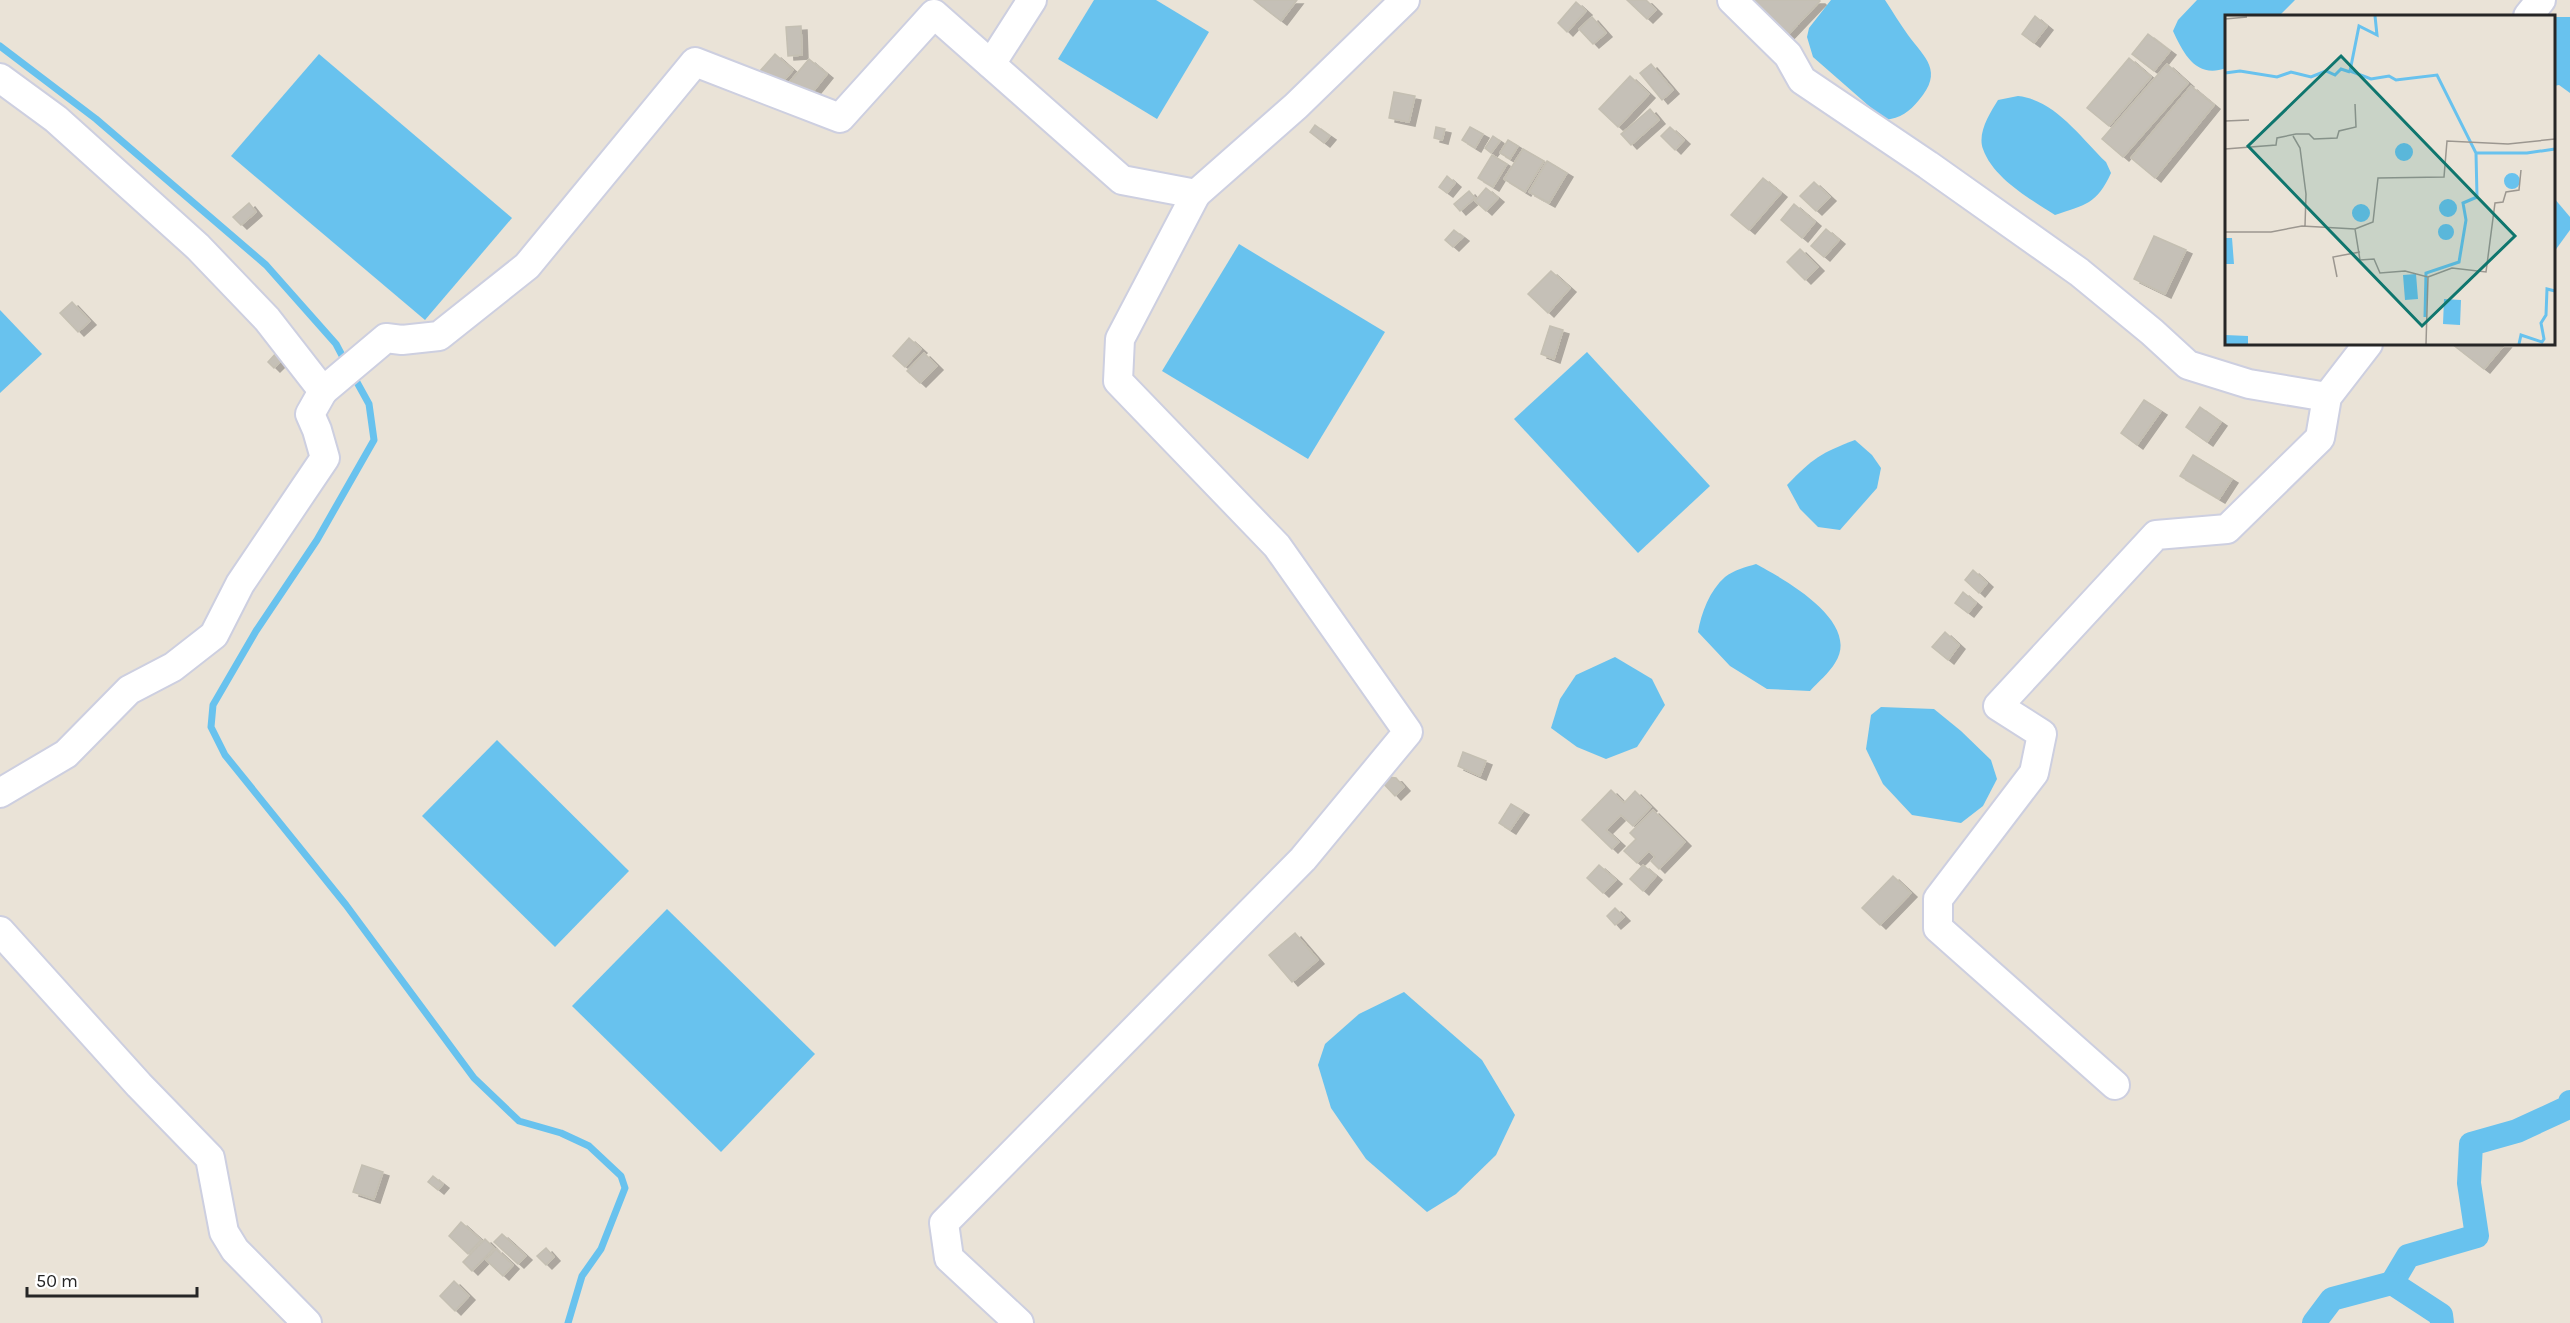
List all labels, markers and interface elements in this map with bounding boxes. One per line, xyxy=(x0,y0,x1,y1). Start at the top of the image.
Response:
inset map xyxy=(2225,15,2555,345)
scale bar xyxy=(27,1260,196,1298)
text: 50 m xyxy=(36,1270,78,1292)

